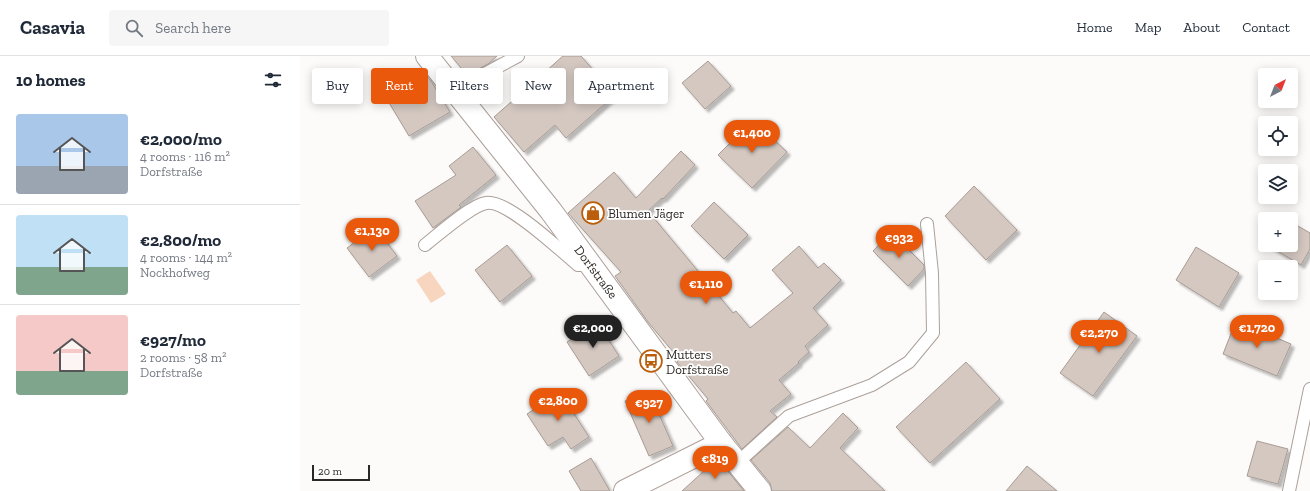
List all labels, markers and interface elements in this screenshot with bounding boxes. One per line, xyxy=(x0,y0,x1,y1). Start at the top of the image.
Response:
search box xyxy=(109,10,389,46)
text: Casavia xyxy=(20,16,85,39)
icon: search xyxy=(123,17,145,39)
text: Search here xyxy=(155,19,231,37)
text: Home xyxy=(1077,19,1113,36)
text: Map xyxy=(1135,19,1161,36)
text: About xyxy=(1183,19,1220,36)
text: Contact xyxy=(1242,19,1290,36)
chip: Buy xyxy=(312,68,363,104)
chip: Rent xyxy=(371,68,428,104)
chip: Filters xyxy=(436,68,503,104)
chip: New xyxy=(511,68,566,104)
chip: Apartment xyxy=(574,68,668,104)
north arrow xyxy=(1258,68,1298,108)
map controls xyxy=(1258,68,1298,300)
icon: filters xyxy=(262,69,284,91)
text: 10 homes xyxy=(16,70,86,90)
button: locate xyxy=(1258,116,1298,156)
pin: €1,400 xyxy=(719,120,785,154)
text: €1,400 xyxy=(733,125,771,140)
text: €2,000/mo xyxy=(140,129,222,149)
icon: home xyxy=(48,130,96,178)
text: 4 rooms · 116 m² xyxy=(140,149,230,164)
text: Dorfstraße xyxy=(140,164,202,179)
button: layers xyxy=(1258,164,1298,204)
shop icon: Blumen Jäger xyxy=(580,200,606,226)
place label: Blumen Jäger xyxy=(608,206,685,221)
button: + xyxy=(1258,212,1298,252)
pin: €1,130 xyxy=(339,218,405,252)
text: €1,130 xyxy=(354,223,390,238)
pin: €932 xyxy=(875,225,923,259)
text: €2,800/mo xyxy=(140,230,221,250)
text: €932 xyxy=(885,230,913,245)
icon: home xyxy=(48,231,96,279)
street label: Dorfstraße xyxy=(571,243,621,301)
text: 4 rooms · 144 m² xyxy=(140,250,232,265)
button: − xyxy=(1258,260,1298,300)
text: Nockhofweg xyxy=(140,265,210,280)
pin: €1,110 xyxy=(673,271,739,305)
text: €1,110 xyxy=(689,276,723,291)
pin: €2,000 xyxy=(560,315,626,349)
pin: €1,720 xyxy=(1224,315,1290,349)
text: €2,000 xyxy=(573,320,613,335)
pin: €2,270 xyxy=(1066,320,1132,354)
text: €1,720 xyxy=(1239,320,1275,335)
text: €2,270 xyxy=(1080,325,1118,340)
text: €927/mo xyxy=(140,330,206,350)
icon: home xyxy=(48,331,96,379)
place label: Mutters Dorfstraße xyxy=(666,347,728,377)
bus stop icon: Mutters Dorfstraße xyxy=(638,348,664,374)
text: 2 rooms · 58 m² xyxy=(140,350,226,365)
text: Dorfstraße xyxy=(140,365,202,380)
pin: €2,800 xyxy=(525,388,591,422)
pin: €927 xyxy=(625,390,673,424)
text: €2,800 xyxy=(538,393,578,408)
text: €927 xyxy=(635,395,663,410)
pin: €819 xyxy=(691,446,739,480)
text: €819 xyxy=(702,451,728,466)
scale bar xyxy=(312,463,370,482)
text: 20 m xyxy=(318,465,342,478)

